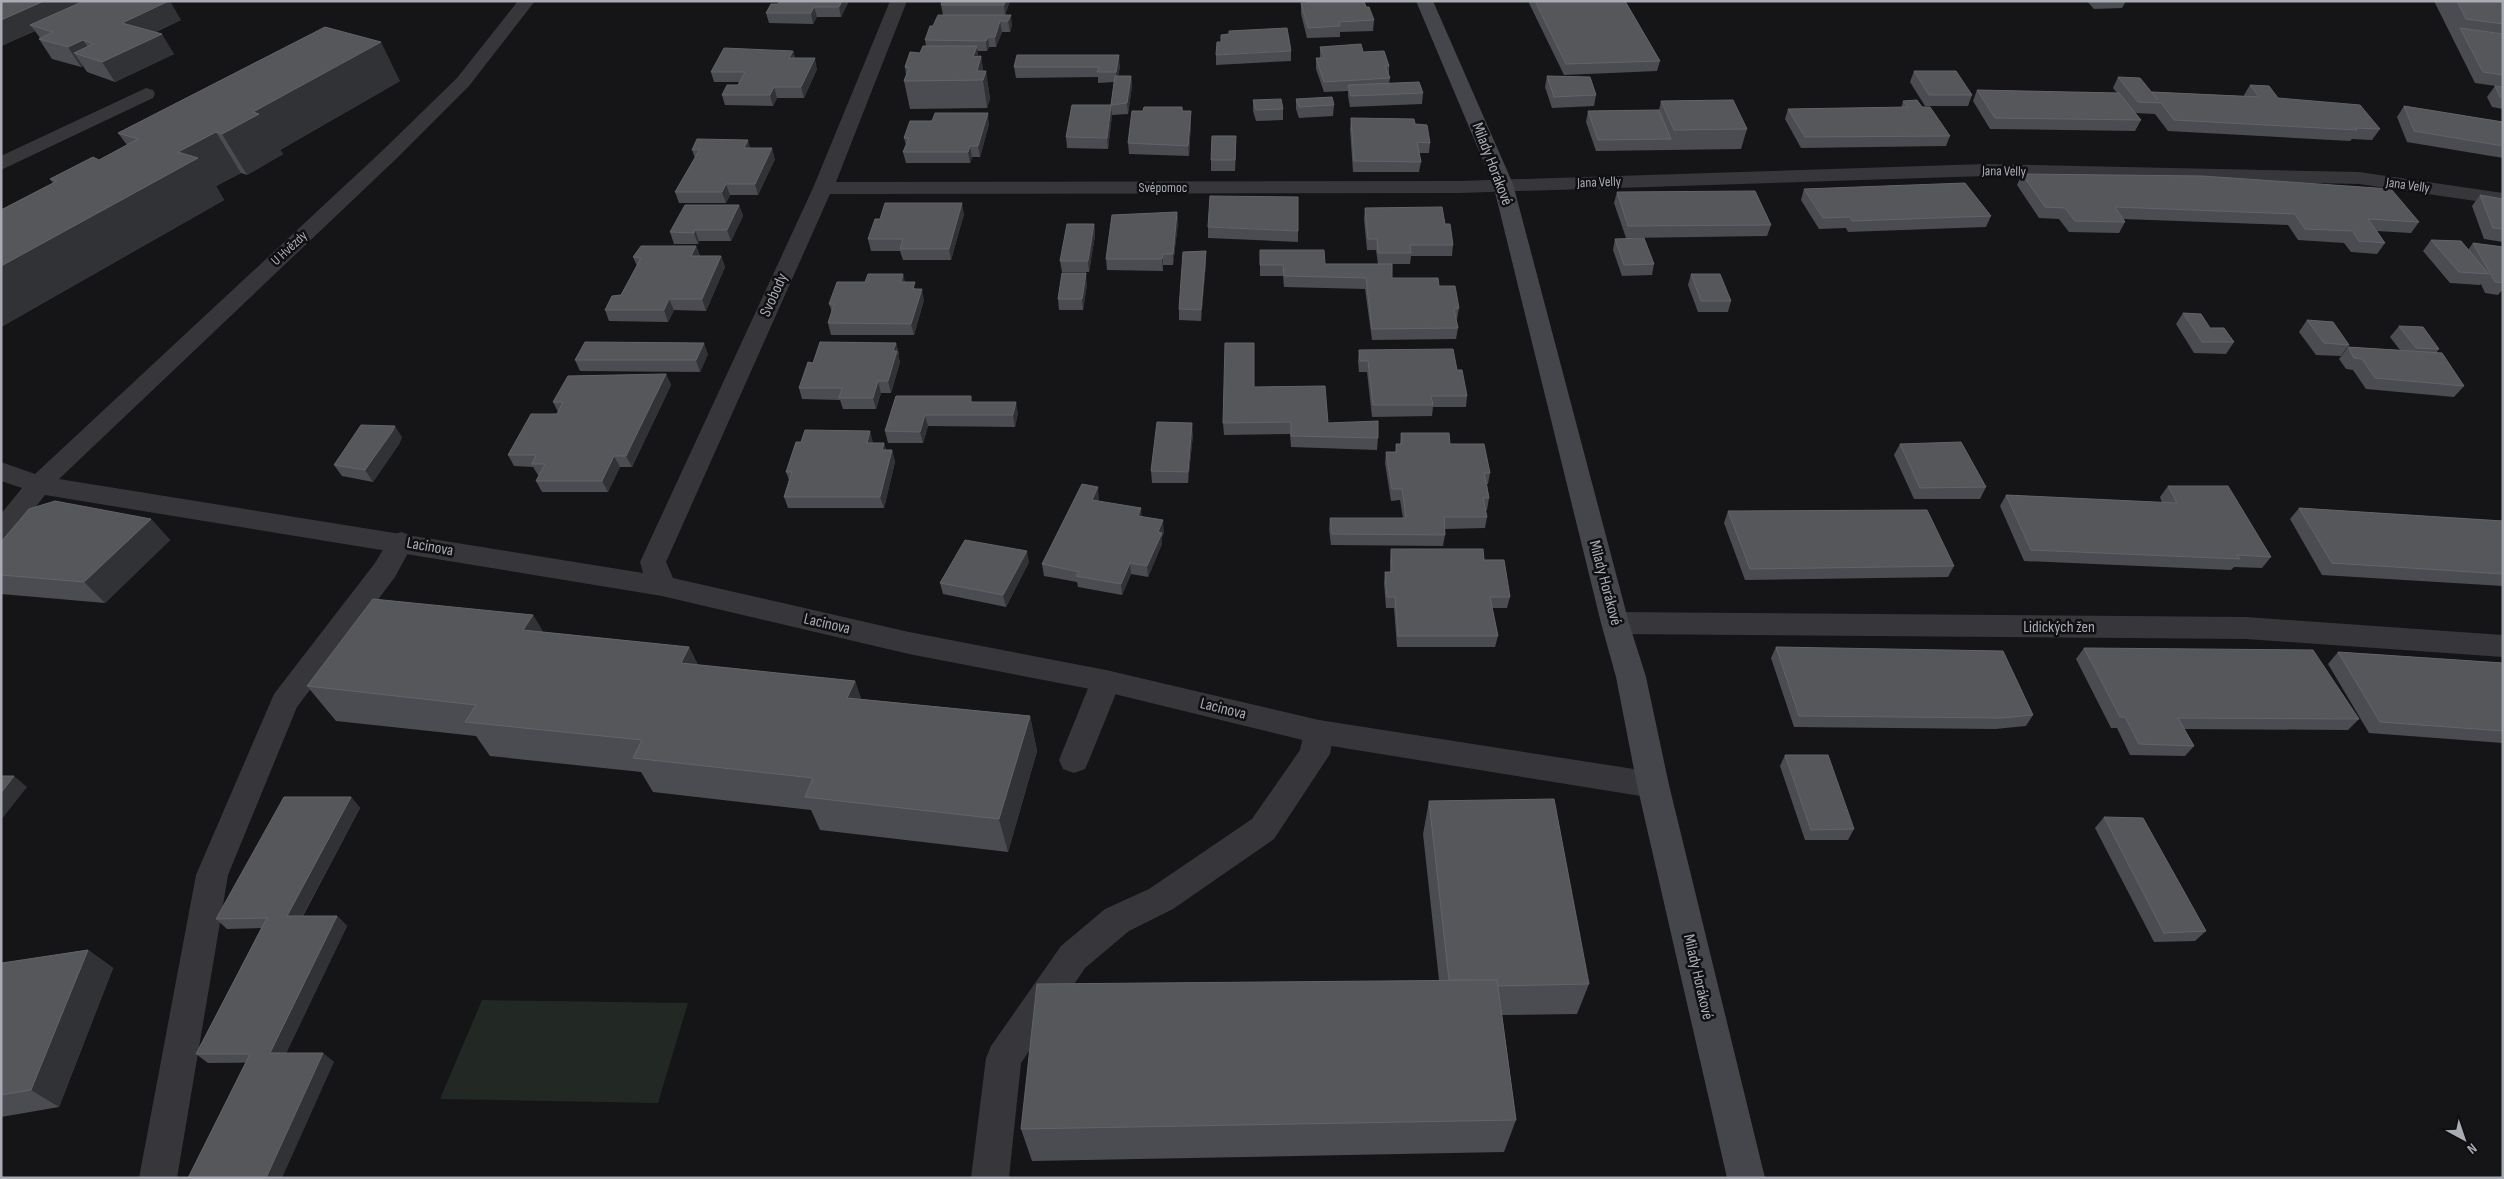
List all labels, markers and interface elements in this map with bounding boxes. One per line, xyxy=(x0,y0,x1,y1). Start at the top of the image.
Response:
street label: Milady Horákové xyxy=(1468,120,1516,208)
street label: Jana Velly xyxy=(1981,162,2027,180)
street label: Jana Velly xyxy=(1576,173,1622,191)
street label: Jana Velly xyxy=(2384,173,2432,197)
street label: Svépomoc xyxy=(1139,179,1187,196)
street label: U Hvězdy xyxy=(267,227,311,269)
street label: Svobody xyxy=(756,270,792,320)
street label: Lacinova xyxy=(405,534,455,560)
street label: Milady Horákové xyxy=(1585,538,1625,628)
street label: Lacinova xyxy=(802,609,852,639)
street label: Lidických žen xyxy=(2023,618,2095,637)
street label: Lacinova xyxy=(1198,694,1248,724)
street label: Milady Horákové xyxy=(1679,932,1717,1022)
north arrow xyxy=(2439,1114,2489,1164)
text: N xyxy=(2464,1140,2480,1157)

